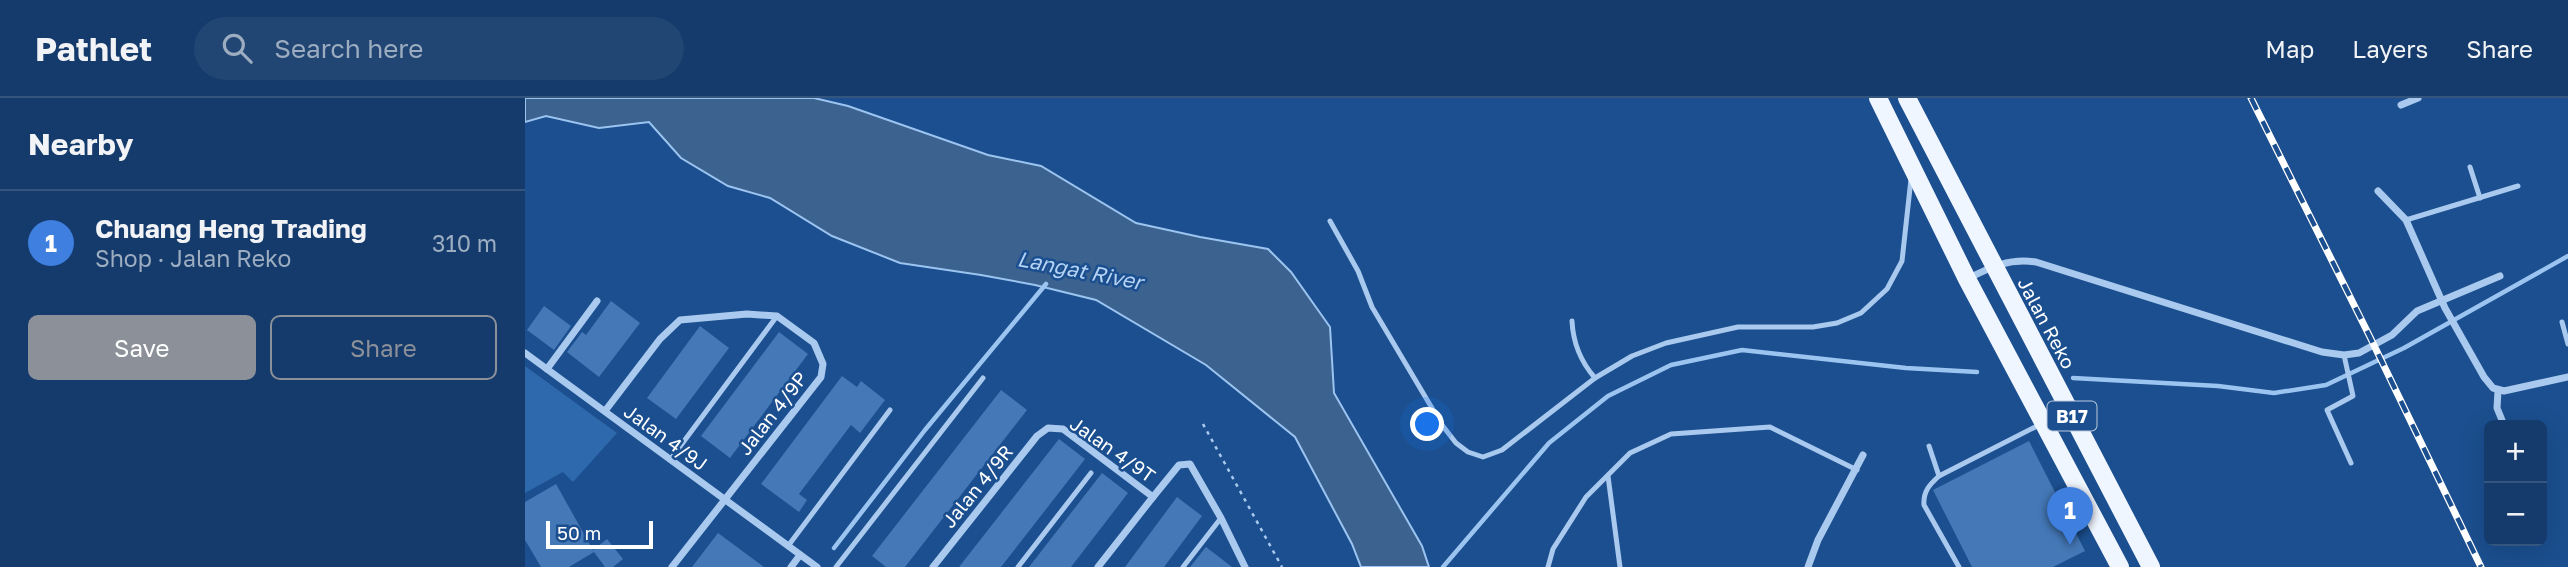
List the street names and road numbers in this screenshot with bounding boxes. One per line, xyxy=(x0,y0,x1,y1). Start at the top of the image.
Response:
street label: Jalan Reko xyxy=(2013,273,2081,373)
street label: Jalan 4/9P xyxy=(732,367,812,459)
street label: Jalan 4/9J xyxy=(620,399,712,475)
road number: B17 xyxy=(2047,402,2097,430)
street label: Jalan 4/9T xyxy=(1066,411,1160,487)
street label: Jalan 4/9R xyxy=(937,440,1017,532)

